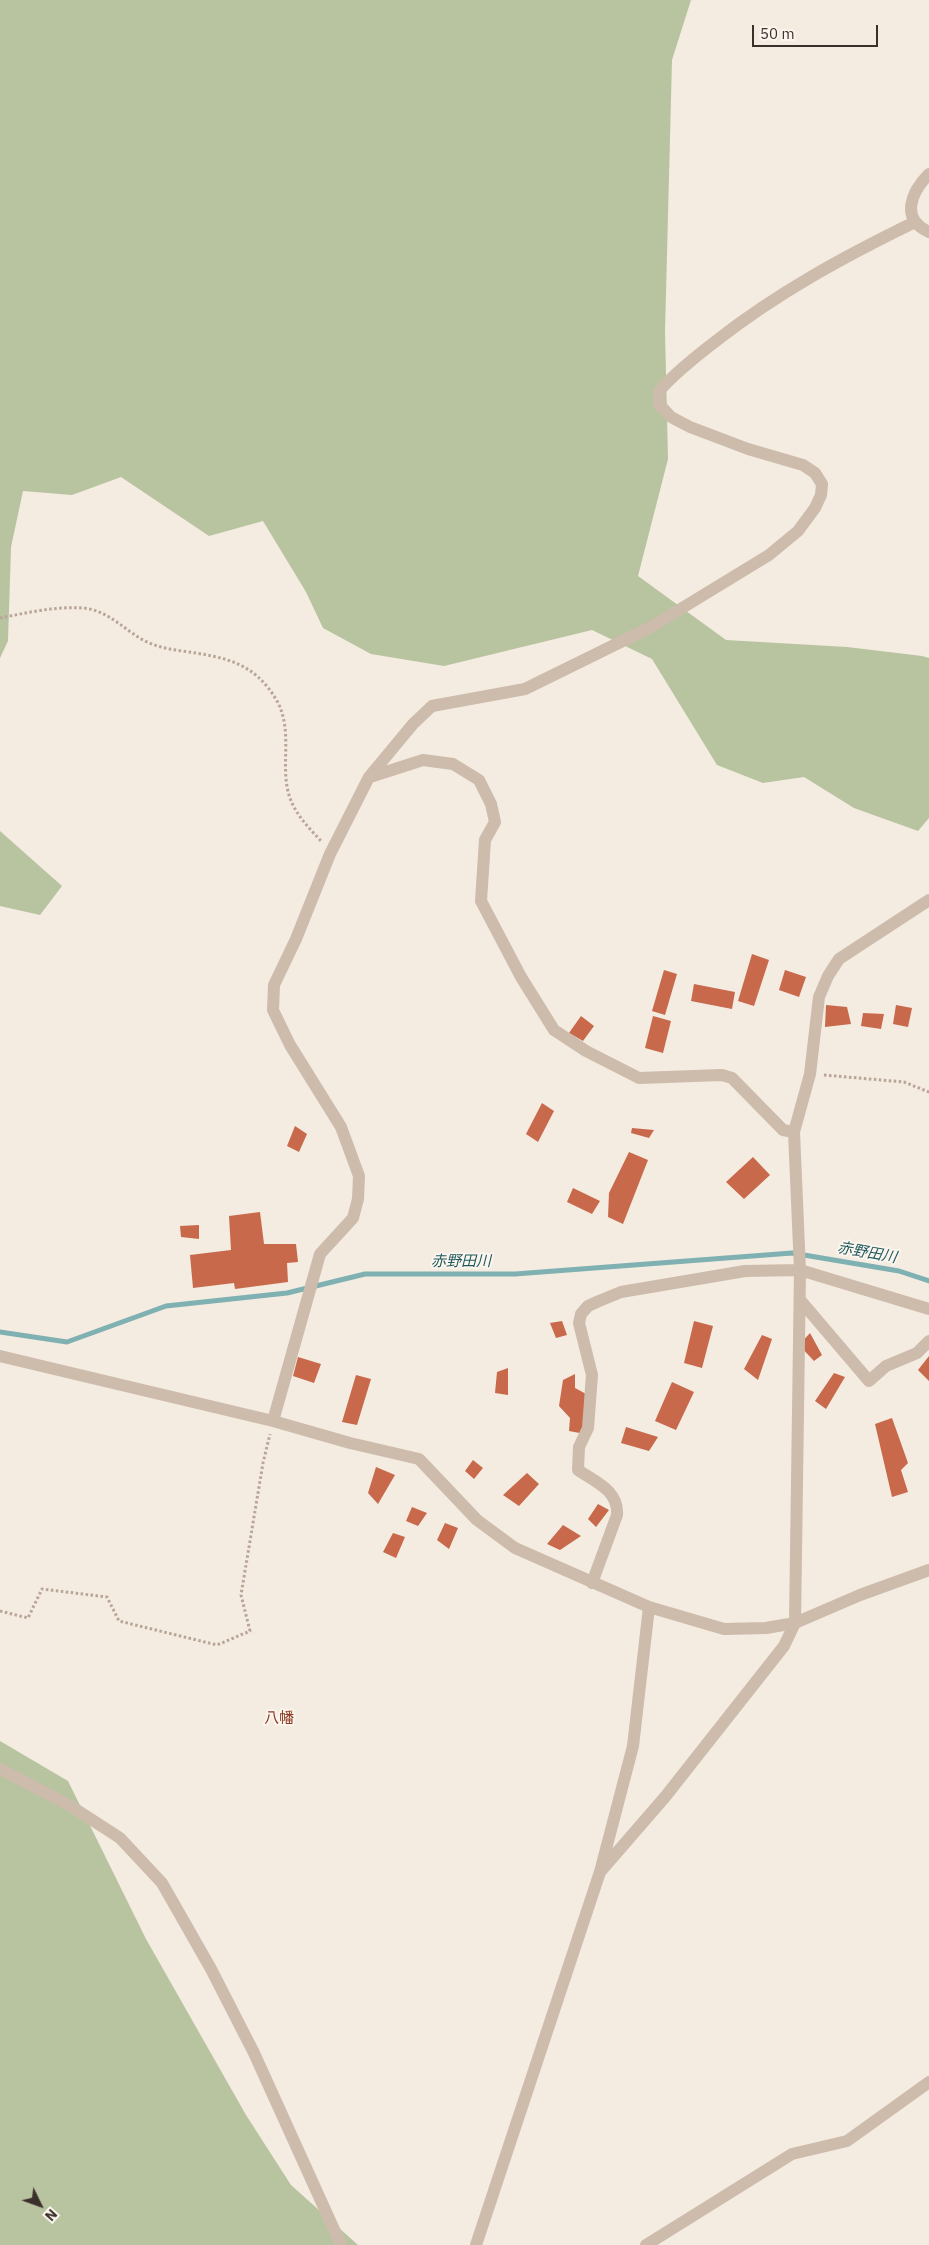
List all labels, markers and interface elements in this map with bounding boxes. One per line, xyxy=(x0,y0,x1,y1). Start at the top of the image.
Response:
scale bar xyxy=(754,15,880,47)
text: 50 m xyxy=(760,24,795,43)
water label: 赤野田川 xyxy=(836,1239,898,1267)
water label: 赤野田川 xyxy=(431,1253,491,1271)
district label: 八幡 xyxy=(264,1710,294,1728)
north arrow xyxy=(15,2180,65,2230)
text: N xyxy=(41,2205,61,2225)

